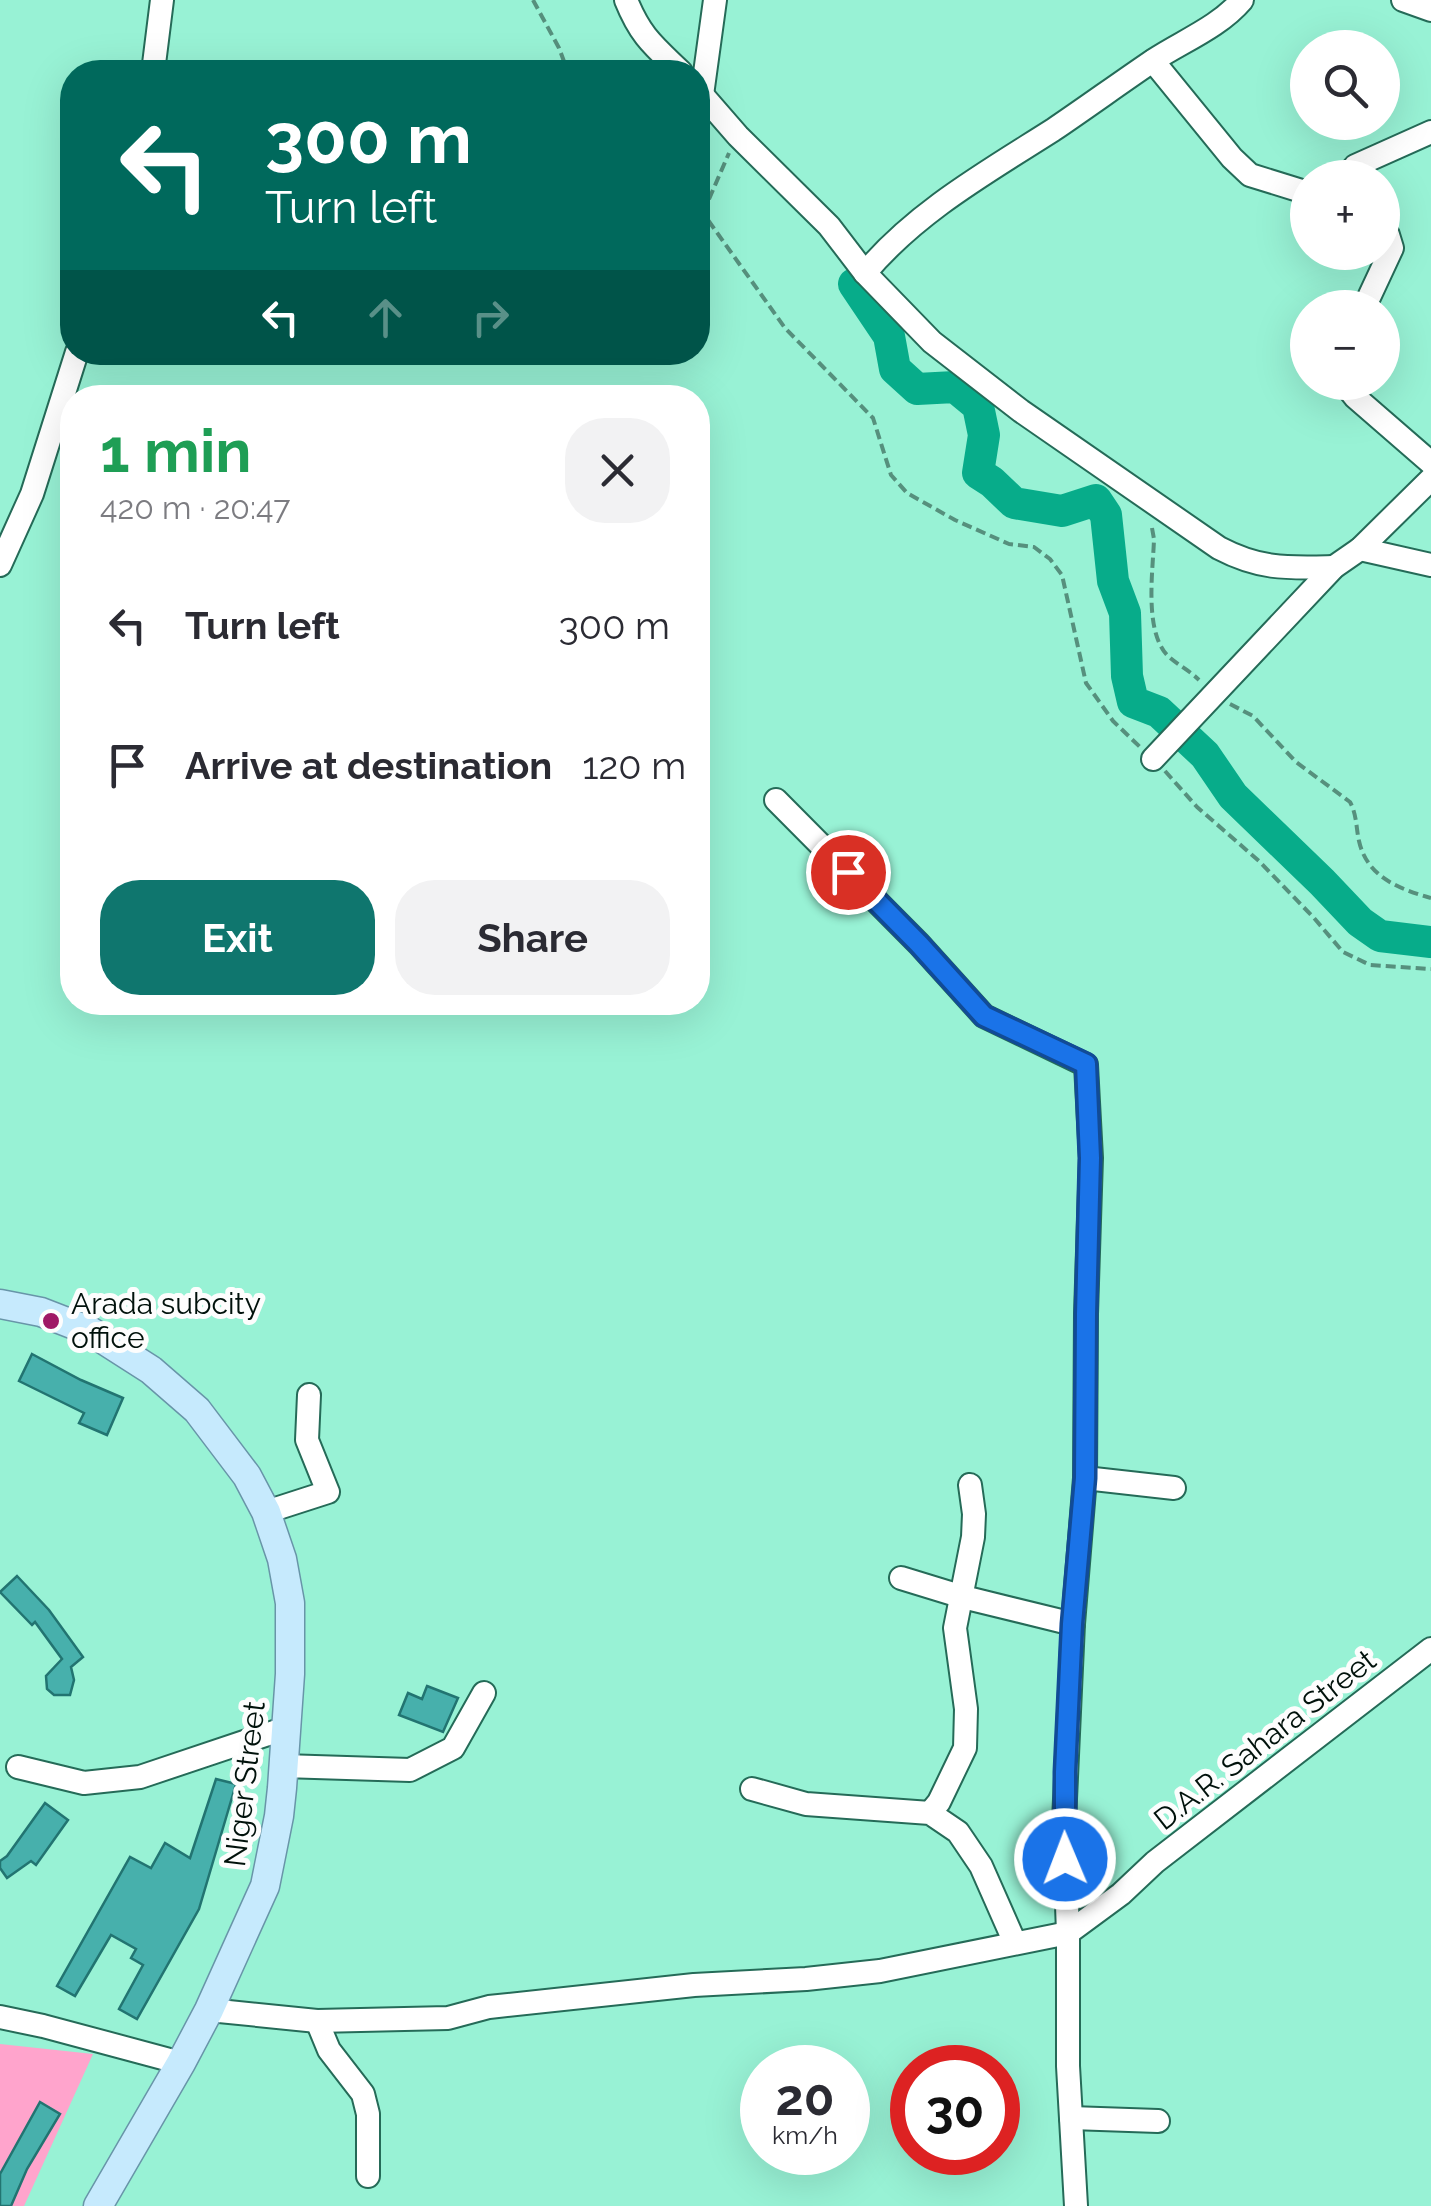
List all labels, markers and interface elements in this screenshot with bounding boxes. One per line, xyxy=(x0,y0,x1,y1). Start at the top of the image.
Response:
map controls xyxy=(1290,30,1400,400)
button: search xyxy=(1290,30,1400,140)
text: 300 m xyxy=(265,97,472,179)
icon: left xyxy=(100,100,230,230)
button: + xyxy=(1290,160,1400,270)
text: Turn left xyxy=(265,181,437,234)
icon: left xyxy=(253,290,308,345)
icon: ahead xyxy=(358,290,413,345)
icon: right xyxy=(463,290,518,345)
button: − xyxy=(1290,290,1400,400)
text: 1 min xyxy=(100,416,251,486)
button: close xyxy=(565,418,670,523)
text: 420 m · 20:47 xyxy=(100,489,290,526)
icon: left xyxy=(100,598,155,653)
text: Turn left xyxy=(185,603,340,648)
text: 300 m xyxy=(559,603,670,648)
icon: arrive xyxy=(100,738,155,793)
text: Arrive at destination xyxy=(185,743,552,788)
text: 120 m xyxy=(582,743,686,788)
pin xyxy=(806,830,891,915)
icon: arrive xyxy=(821,845,876,900)
button: Exit xyxy=(100,880,375,995)
button: Share xyxy=(395,880,670,995)
place label: Arada subcity office xyxy=(71,1286,261,1355)
marker: Arada subcity office xyxy=(40,1310,62,1332)
street label: D.A.R. Sahara Street xyxy=(1147,1642,1382,1837)
street label: Niger Street xyxy=(217,1699,272,1869)
position arrow xyxy=(1013,1807,1117,1911)
speed limit sign: 30 xyxy=(890,2045,1020,2175)
text: 20 xyxy=(776,2068,834,2127)
text: km/h xyxy=(772,2120,838,2150)

